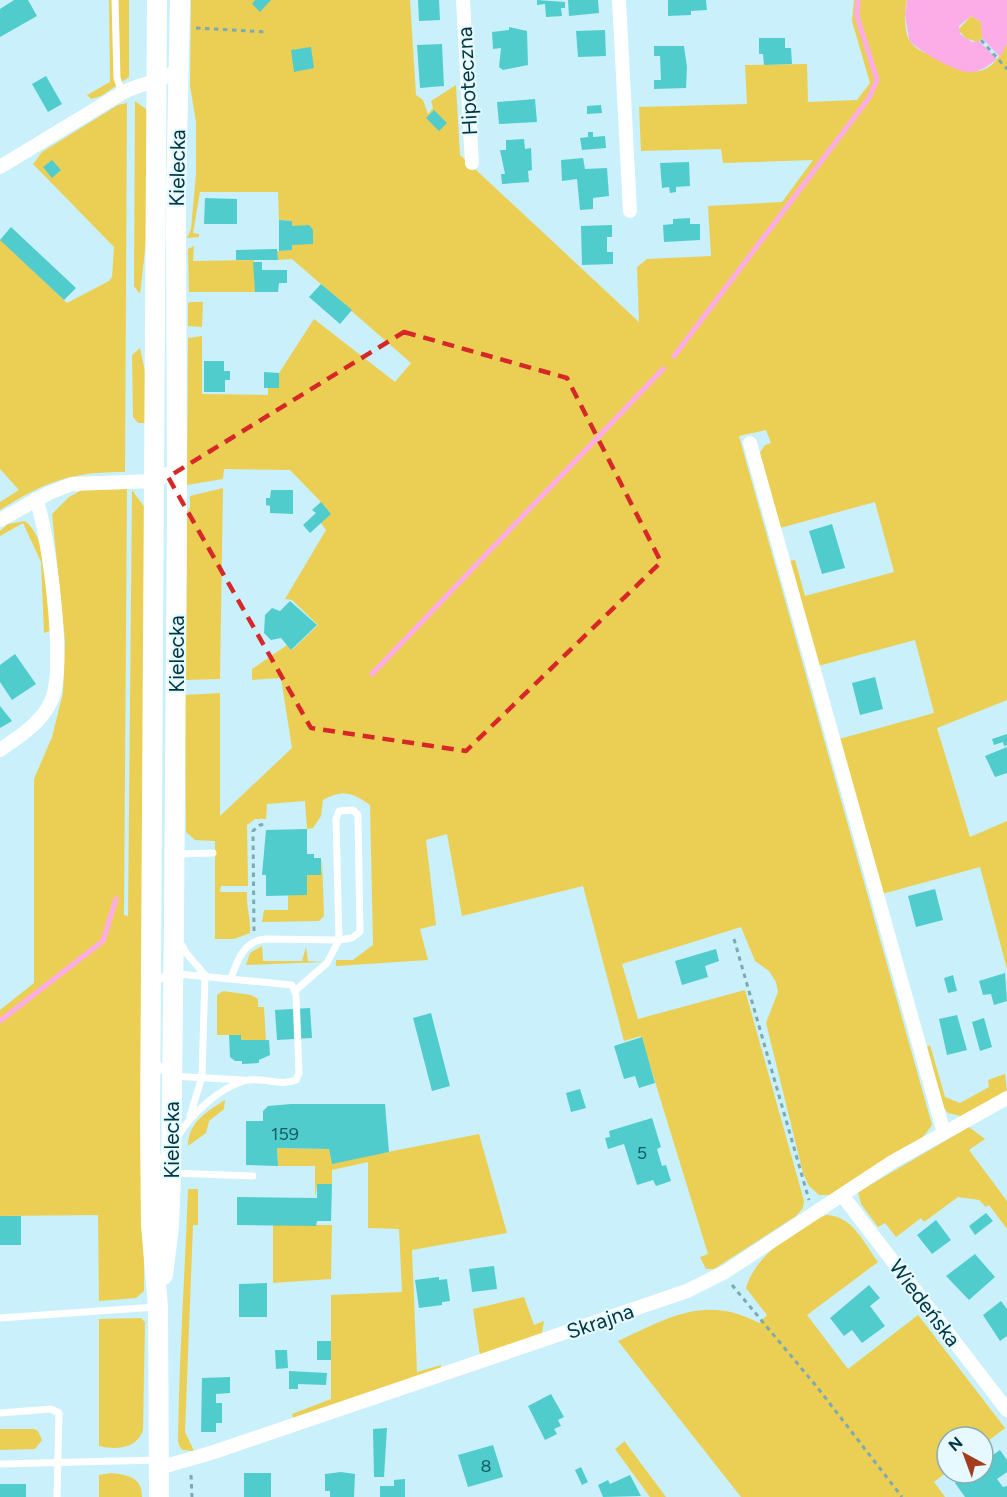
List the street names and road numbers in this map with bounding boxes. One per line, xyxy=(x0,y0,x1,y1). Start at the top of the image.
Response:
street label: Hipoteczna xyxy=(452,26,482,136)
street label: Kielecka xyxy=(164,129,190,207)
street label: Kielecka xyxy=(164,615,189,693)
street label: Kielecka xyxy=(159,1101,184,1179)
street label: Wiedeńska xyxy=(884,1255,966,1351)
street label: Skrajna xyxy=(563,1298,637,1344)

